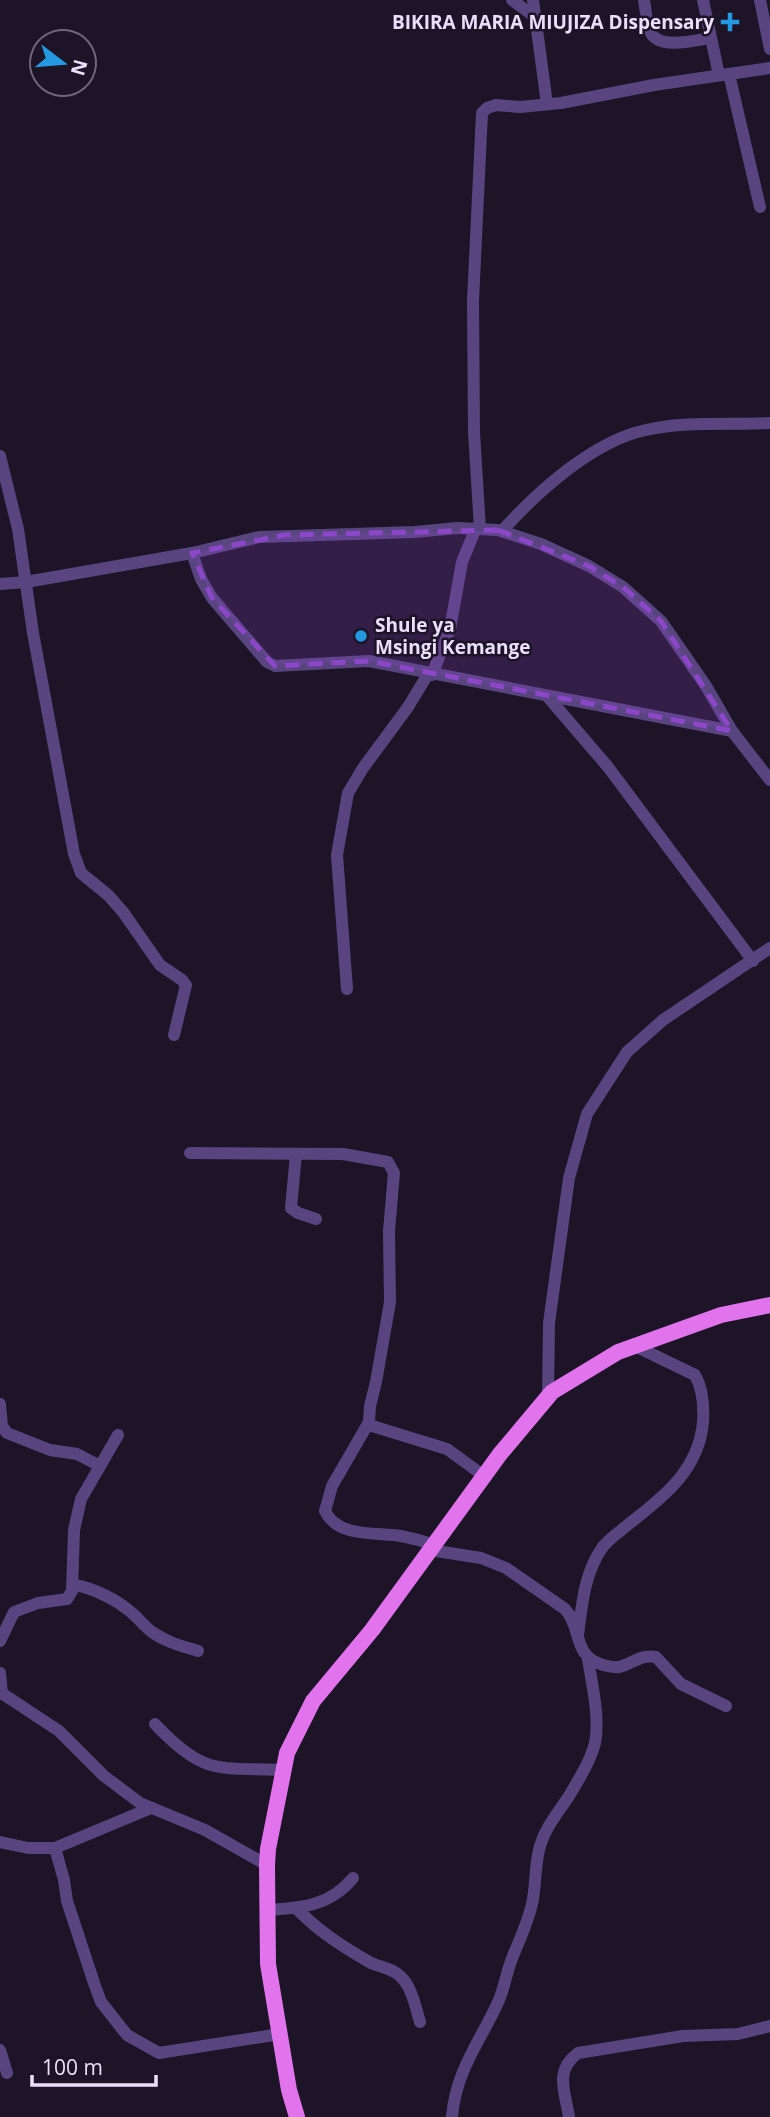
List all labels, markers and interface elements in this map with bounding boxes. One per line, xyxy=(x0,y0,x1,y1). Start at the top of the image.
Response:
place label: BIKIRA MARIA MIUJIZA Dispensary xyxy=(392,9,714,35)
marker: BIKIRA MARIA MIUJIZA Dispensary xyxy=(720,12,740,32)
north arrow xyxy=(28,28,98,98)
text: N xyxy=(65,57,94,79)
place label: Shule ya Msingi Kemange xyxy=(375,612,531,660)
marker: Shule ya Msingi Kemange xyxy=(353,628,369,644)
scale bar xyxy=(32,2044,156,2088)
text: 100 m xyxy=(42,2053,103,2081)

